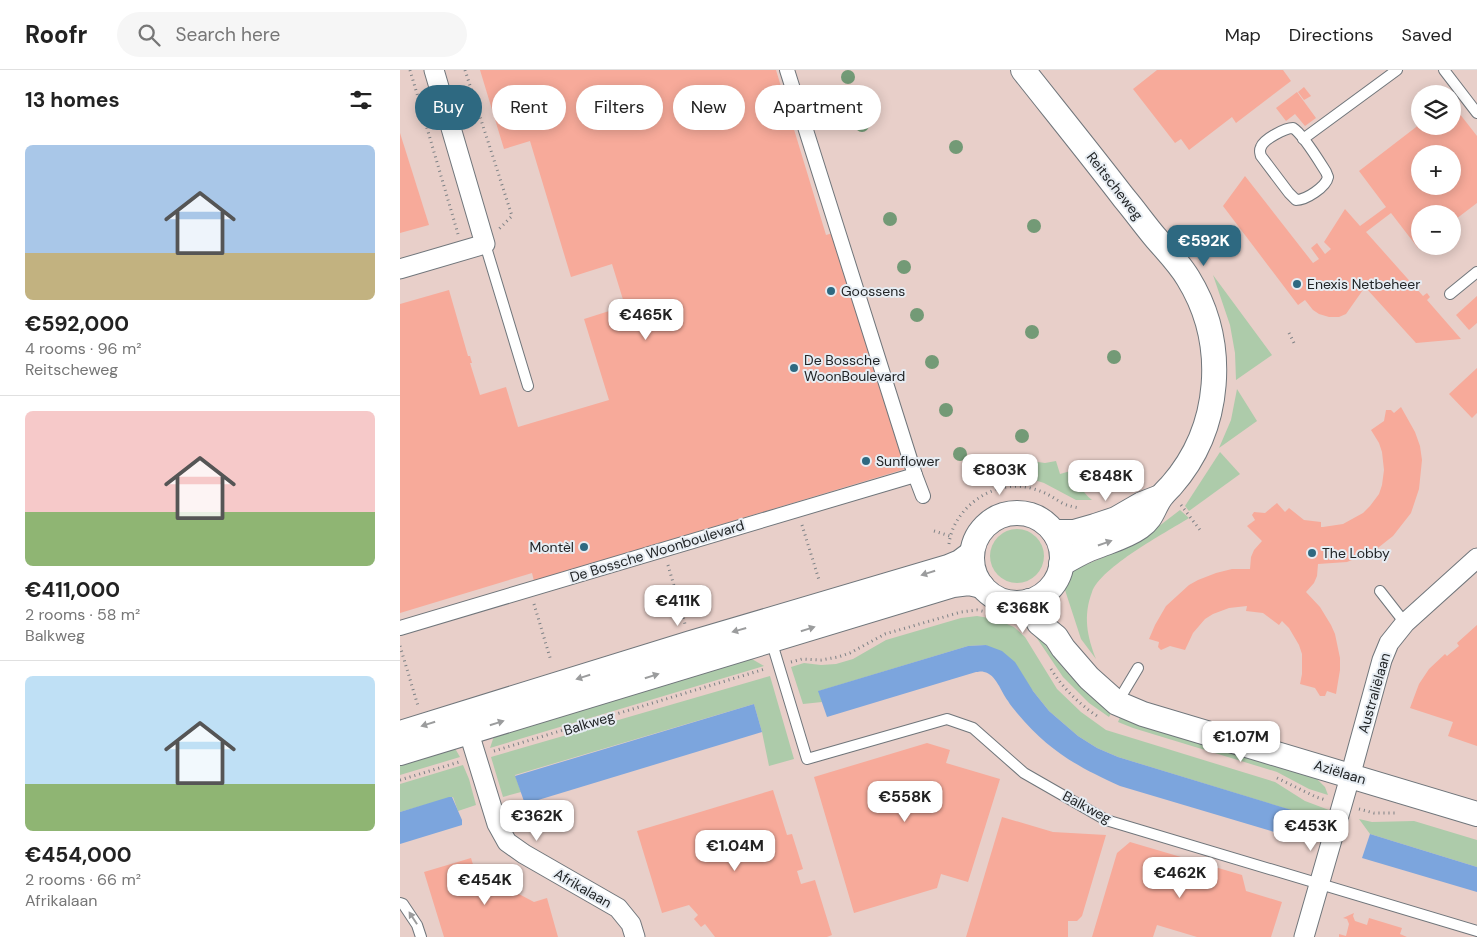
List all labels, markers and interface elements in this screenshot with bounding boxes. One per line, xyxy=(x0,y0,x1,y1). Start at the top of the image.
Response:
search box xyxy=(117,12,467,57)
text: Roofr xyxy=(25,19,87,50)
icon: search xyxy=(135,21,163,49)
text: Search here xyxy=(175,22,280,47)
text: Map xyxy=(1225,23,1261,47)
text: Directions xyxy=(1289,23,1374,47)
text: Saved xyxy=(1402,23,1452,47)
chip: Buy xyxy=(415,85,482,130)
chip: Rent xyxy=(492,85,566,130)
chip: Filters xyxy=(576,85,663,130)
chip: New xyxy=(673,85,745,130)
chip: Apartment xyxy=(755,85,881,130)
map controls xyxy=(1411,85,1461,255)
button: layers xyxy=(1411,85,1461,135)
text: 13 homes xyxy=(25,86,120,114)
icon: filters xyxy=(347,86,375,114)
button: + xyxy=(1411,145,1461,195)
street label: Reitscheweg xyxy=(1083,148,1147,224)
icon: home xyxy=(155,178,245,268)
button: − xyxy=(1411,205,1461,255)
pin: €592K xyxy=(1169,224,1239,267)
text: €592K xyxy=(1178,230,1230,251)
place label: Enexis Netbeheer xyxy=(1307,275,1420,293)
marker: Enexis Netbeheer xyxy=(1291,278,1303,290)
place label: Goossens xyxy=(841,282,905,300)
marker: Goossens xyxy=(825,285,837,297)
pin: €465K xyxy=(611,298,681,341)
text: €465K xyxy=(619,304,673,325)
text: €592,000 xyxy=(25,310,129,338)
text: 4 rooms · 96 m² xyxy=(25,338,141,359)
place label: De Bossche WoonBoulevard xyxy=(804,351,905,385)
text: Reitscheweg xyxy=(25,359,118,380)
marker: De Bossche WoonBoulevard xyxy=(788,362,800,374)
icon: home xyxy=(155,443,245,533)
place label: Sunflower xyxy=(876,452,940,470)
pin: €803K xyxy=(965,454,1035,496)
marker: Sunflower xyxy=(860,455,872,467)
text: €803K xyxy=(973,459,1027,480)
pin: €848K xyxy=(1071,460,1141,502)
text: €848K xyxy=(1079,465,1133,486)
street label: De Bossche Woonboulevard xyxy=(568,516,746,586)
place label: Montèl xyxy=(530,538,574,556)
one-way arrow xyxy=(1098,539,1113,547)
marker: Montèl xyxy=(578,541,590,553)
place label: The Lobby xyxy=(1322,544,1390,562)
marker: The Lobby xyxy=(1306,547,1318,559)
one-way arrow xyxy=(920,570,935,578)
text: €411,000 xyxy=(25,576,120,604)
pin: €411K xyxy=(643,584,713,627)
text: €411K xyxy=(655,590,701,611)
pin: €368K xyxy=(988,592,1058,634)
text: €368K xyxy=(996,597,1050,618)
text: 2 rooms · 58 m² xyxy=(25,604,140,625)
text: Balkweg xyxy=(25,625,85,646)
one-way arrow xyxy=(801,625,816,633)
one-way arrow xyxy=(731,626,746,634)
street label: Australiëlaan xyxy=(1354,651,1394,735)
one-way arrow xyxy=(645,671,660,679)
one-way arrow xyxy=(576,673,591,681)
street label: Balkweg xyxy=(561,707,617,739)
icon: home xyxy=(155,708,245,798)
one-way arrow xyxy=(490,719,505,727)
pin: €1.07M xyxy=(1200,720,1282,763)
one-way arrow xyxy=(420,721,435,729)
text: €1.07M xyxy=(1213,726,1269,747)
street label: Aziëlaan xyxy=(1312,756,1368,788)
pin: €558K xyxy=(870,780,940,823)
text: €558K xyxy=(878,786,932,807)
street label: Balkweg xyxy=(1060,787,1115,827)
pin: €362K xyxy=(502,800,572,842)
text: €362K xyxy=(511,805,563,826)
pin: €453K xyxy=(1276,810,1346,852)
text: €453K xyxy=(1284,815,1338,836)
pin: €1.04M xyxy=(694,830,776,872)
text: €1.04M xyxy=(706,835,764,856)
text: €454,000 xyxy=(25,841,131,869)
pin: €462K xyxy=(1145,856,1215,899)
text: €462K xyxy=(1154,862,1206,883)
pin: €454K xyxy=(450,864,520,906)
street label: Afrikalaan xyxy=(551,864,615,912)
text: 2 rooms · 66 m² xyxy=(25,869,141,890)
text: €454K xyxy=(458,869,512,890)
text: Afrikalaan xyxy=(25,890,97,911)
one-way arrow xyxy=(408,912,418,925)

